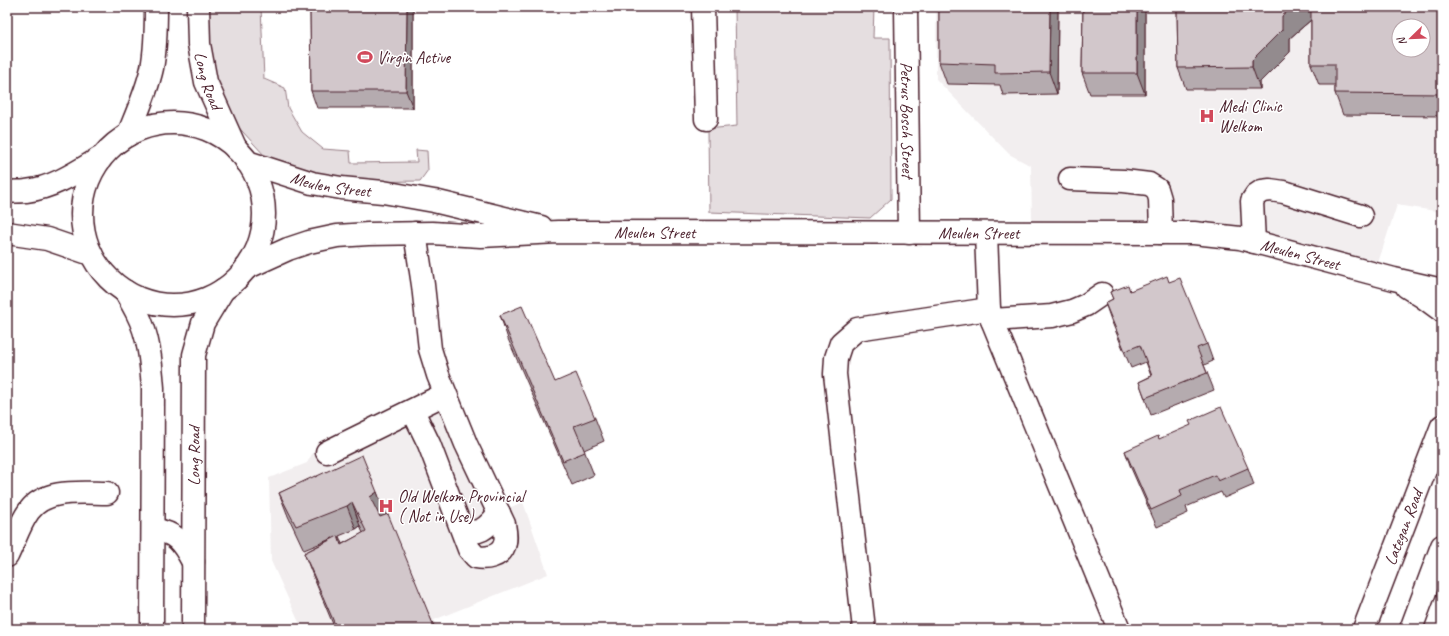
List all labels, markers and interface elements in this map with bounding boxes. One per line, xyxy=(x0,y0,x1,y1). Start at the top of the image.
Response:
north arrow xyxy=(1391,18,1431,58)
text: N xyxy=(1393,34,1410,48)
place label: Virgin Active xyxy=(377,47,452,68)
sports icon: Virgin Active xyxy=(356,48,374,66)
street label: Long Road xyxy=(190,50,228,115)
street label: Petrus Bosch Street xyxy=(896,62,919,181)
place label: Medi Clinic Welkom xyxy=(1219,96,1283,137)
hospital icon: Medi Clinic Welkom xyxy=(1198,107,1216,125)
street label: Meulen Street xyxy=(288,166,374,201)
street label: Meulen Street xyxy=(614,222,698,243)
street label: Meulen Street xyxy=(938,222,1022,243)
street label: Meulen Street xyxy=(1259,234,1345,275)
street label: Long Road xyxy=(183,424,204,486)
street label: Lategan Road xyxy=(1379,484,1428,568)
place label: Old Welkom Provincial ( Not in Use) xyxy=(398,486,527,527)
hospital icon: Old Welkom Provincial ( Not in Use) xyxy=(377,497,395,515)

